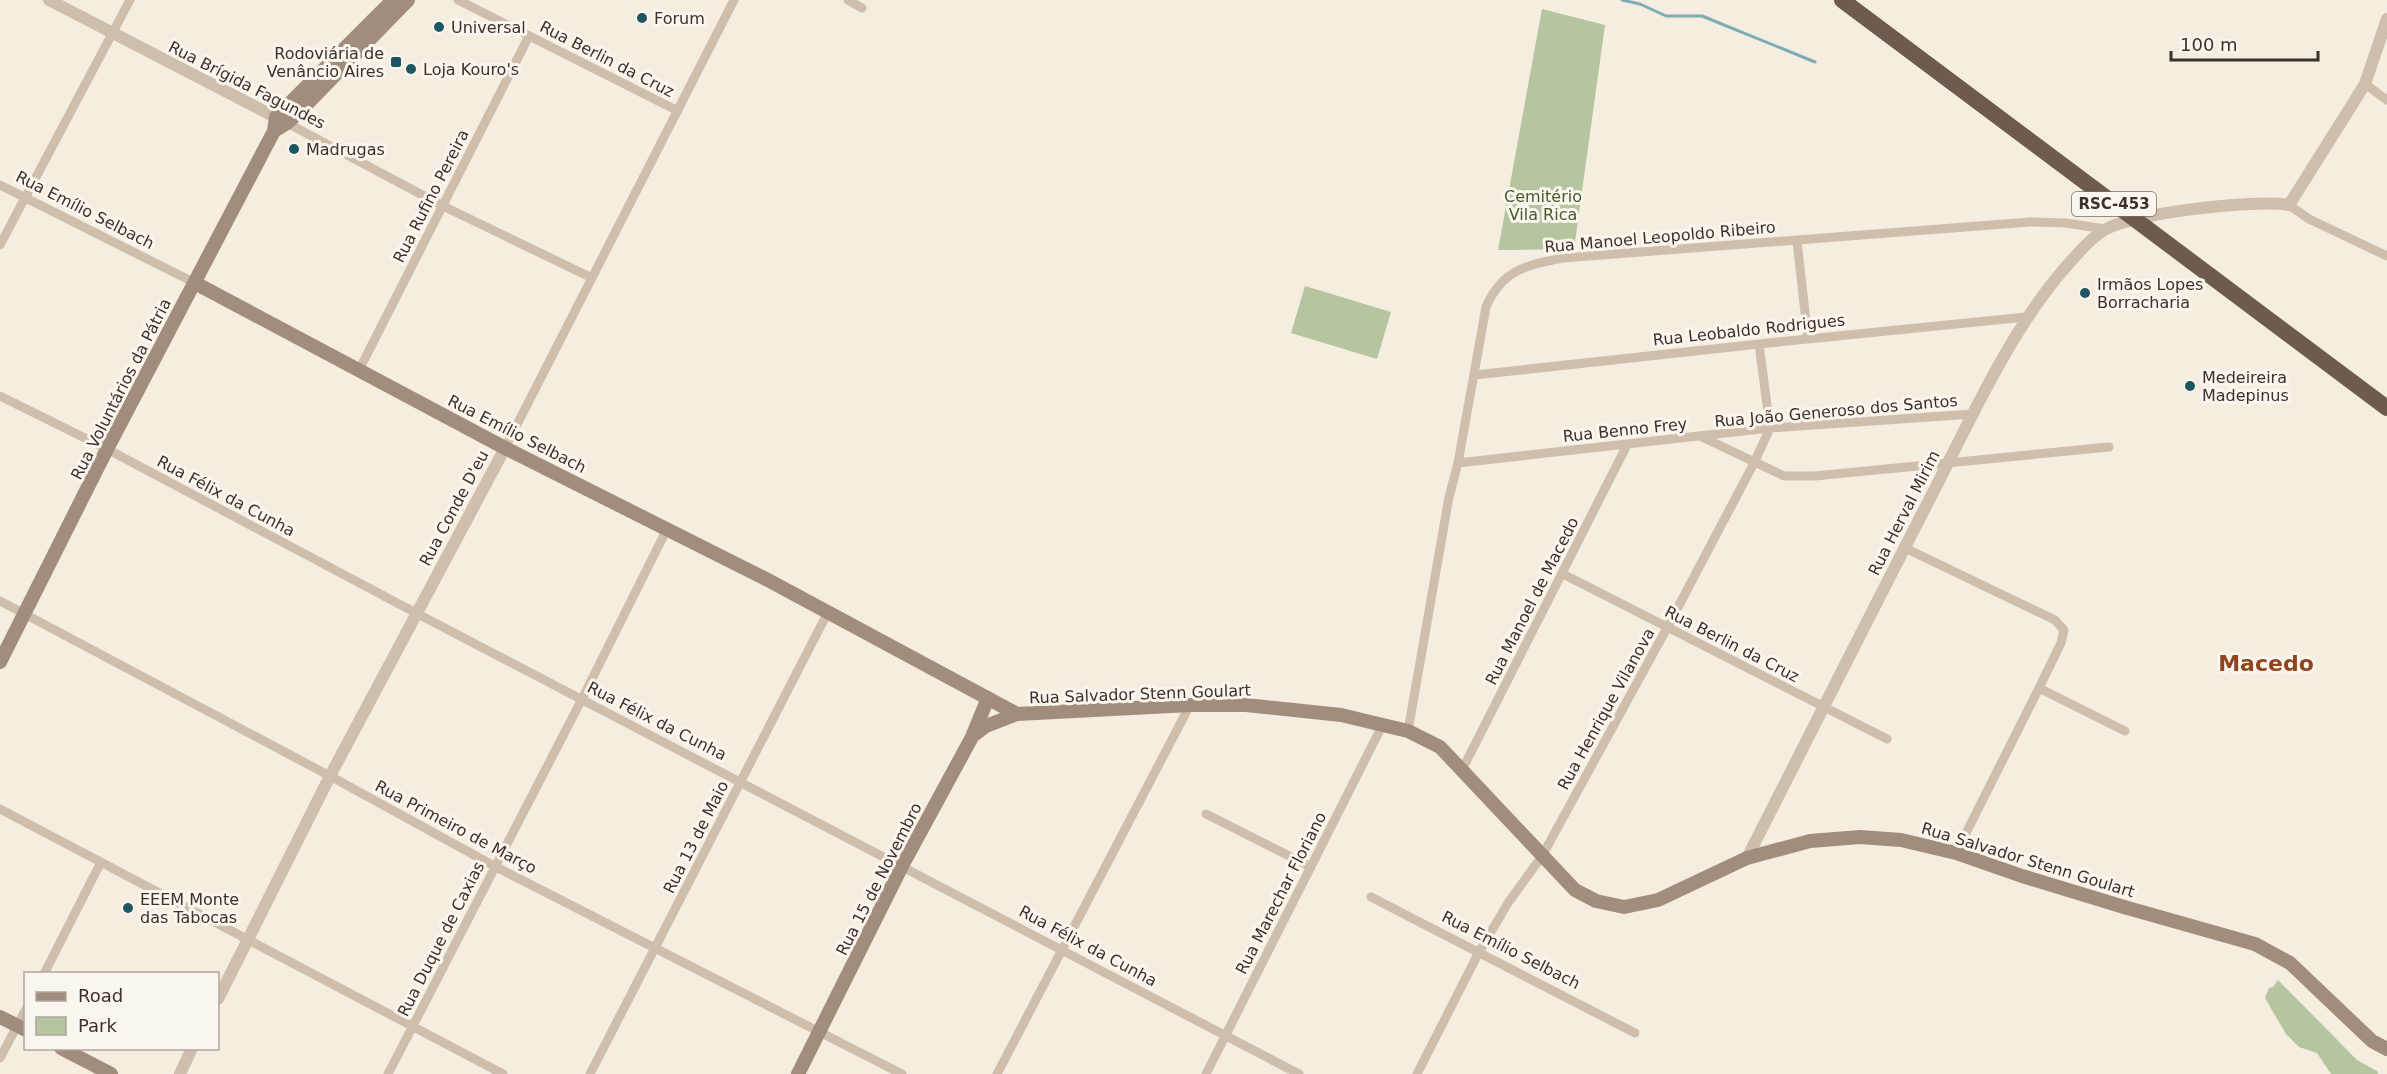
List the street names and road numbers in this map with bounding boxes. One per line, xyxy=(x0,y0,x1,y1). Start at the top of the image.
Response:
street label: Rua Berlin da Cruz xyxy=(537,17,677,101)
street label: Rua Brígida Fagundes xyxy=(165,37,329,133)
street label: Rua Rufino Pereira xyxy=(389,126,473,266)
street label: Rua Emílio Selbach xyxy=(13,167,157,253)
road number: RSC-453 xyxy=(2072,192,2156,216)
street label: Rua Manoel Leopoldo Ribeiro xyxy=(1544,217,1776,257)
street label: Rua Voluntários da Pátria xyxy=(67,295,175,483)
street label: Rua Leobaldo Rodrigues xyxy=(1652,310,1846,350)
street label: Rua Emílio Selbach xyxy=(445,391,589,477)
street label: Rua João Generoso dos Santos xyxy=(1714,391,1958,431)
street label: Rua Benno Frey xyxy=(1562,414,1688,446)
street label: Rua Conde D'eu xyxy=(415,447,493,569)
street label: Rua Herval Mirim xyxy=(1864,447,1944,579)
street label: Rua Félix da Cunha xyxy=(154,452,298,540)
street label: Rua Manoel de Macedo xyxy=(1481,514,1583,688)
street label: Rua Berlin da Cruz xyxy=(1662,602,1802,686)
street label: Rua Henrique Vilanova xyxy=(1554,625,1658,793)
street label: Rua Félix da Cunha xyxy=(584,678,730,764)
street label: Rua Salvador Stenn Goulart xyxy=(1029,681,1251,707)
street label: Rua Primeiro de Março xyxy=(372,776,540,878)
street label: Rua 13 de Maio xyxy=(659,778,733,896)
street label: Rua 15 de Novembro xyxy=(832,799,926,959)
street label: Rua Marechar Floriano xyxy=(1232,809,1330,977)
street label: Rua Salvador Stenn Goulart xyxy=(1919,818,2137,902)
street label: Rua Duque de Caxias xyxy=(394,858,488,1020)
street label: Rua Félix da Cunha xyxy=(1016,902,1160,990)
street label: Rua Emílio Selbach xyxy=(1439,907,1583,993)

